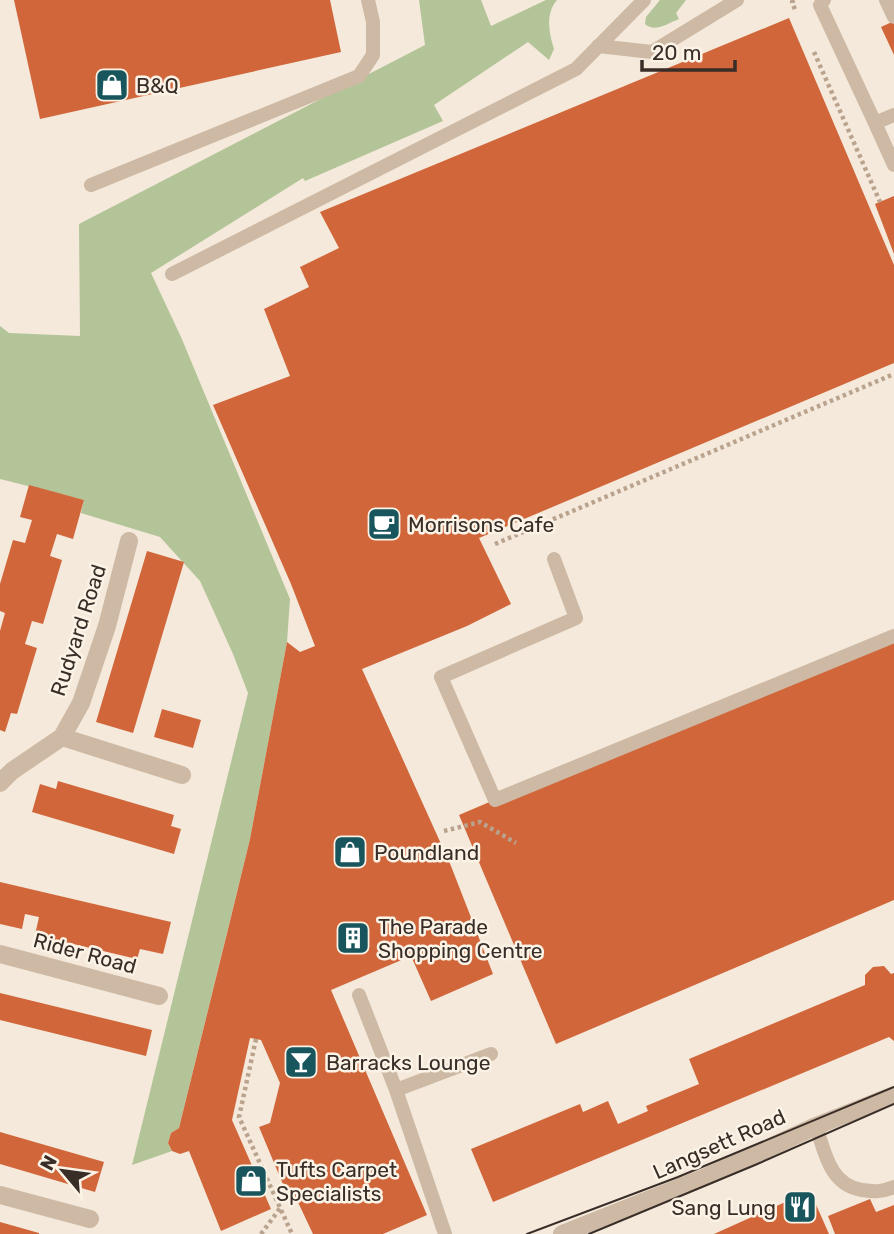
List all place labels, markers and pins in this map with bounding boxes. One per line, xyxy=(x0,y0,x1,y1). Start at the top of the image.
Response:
shop icon: B&Q xyxy=(93,66,131,104)
place label: B&Q xyxy=(136,73,179,98)
cafe icon: Morrisons Cafe xyxy=(365,505,403,543)
place label: Morrisons Cafe xyxy=(408,512,554,537)
shop icon: Poundland xyxy=(331,833,369,871)
place label: Poundland xyxy=(374,840,479,865)
place label: The Parade Shopping Centre xyxy=(378,914,543,963)
building icon: The Parade Shopping Centre xyxy=(334,919,372,957)
bar icon: Barracks Lounge xyxy=(282,1043,320,1081)
place label: Barracks Lounge xyxy=(326,1050,490,1075)
place label: Tufts Carpet Specialists xyxy=(276,1157,397,1206)
shop icon: Tufts Carpet Specialists xyxy=(232,1162,270,1200)
restaurant icon: Sang Lung xyxy=(781,1188,819,1226)
place label: Sang Lung xyxy=(672,1195,776,1220)

